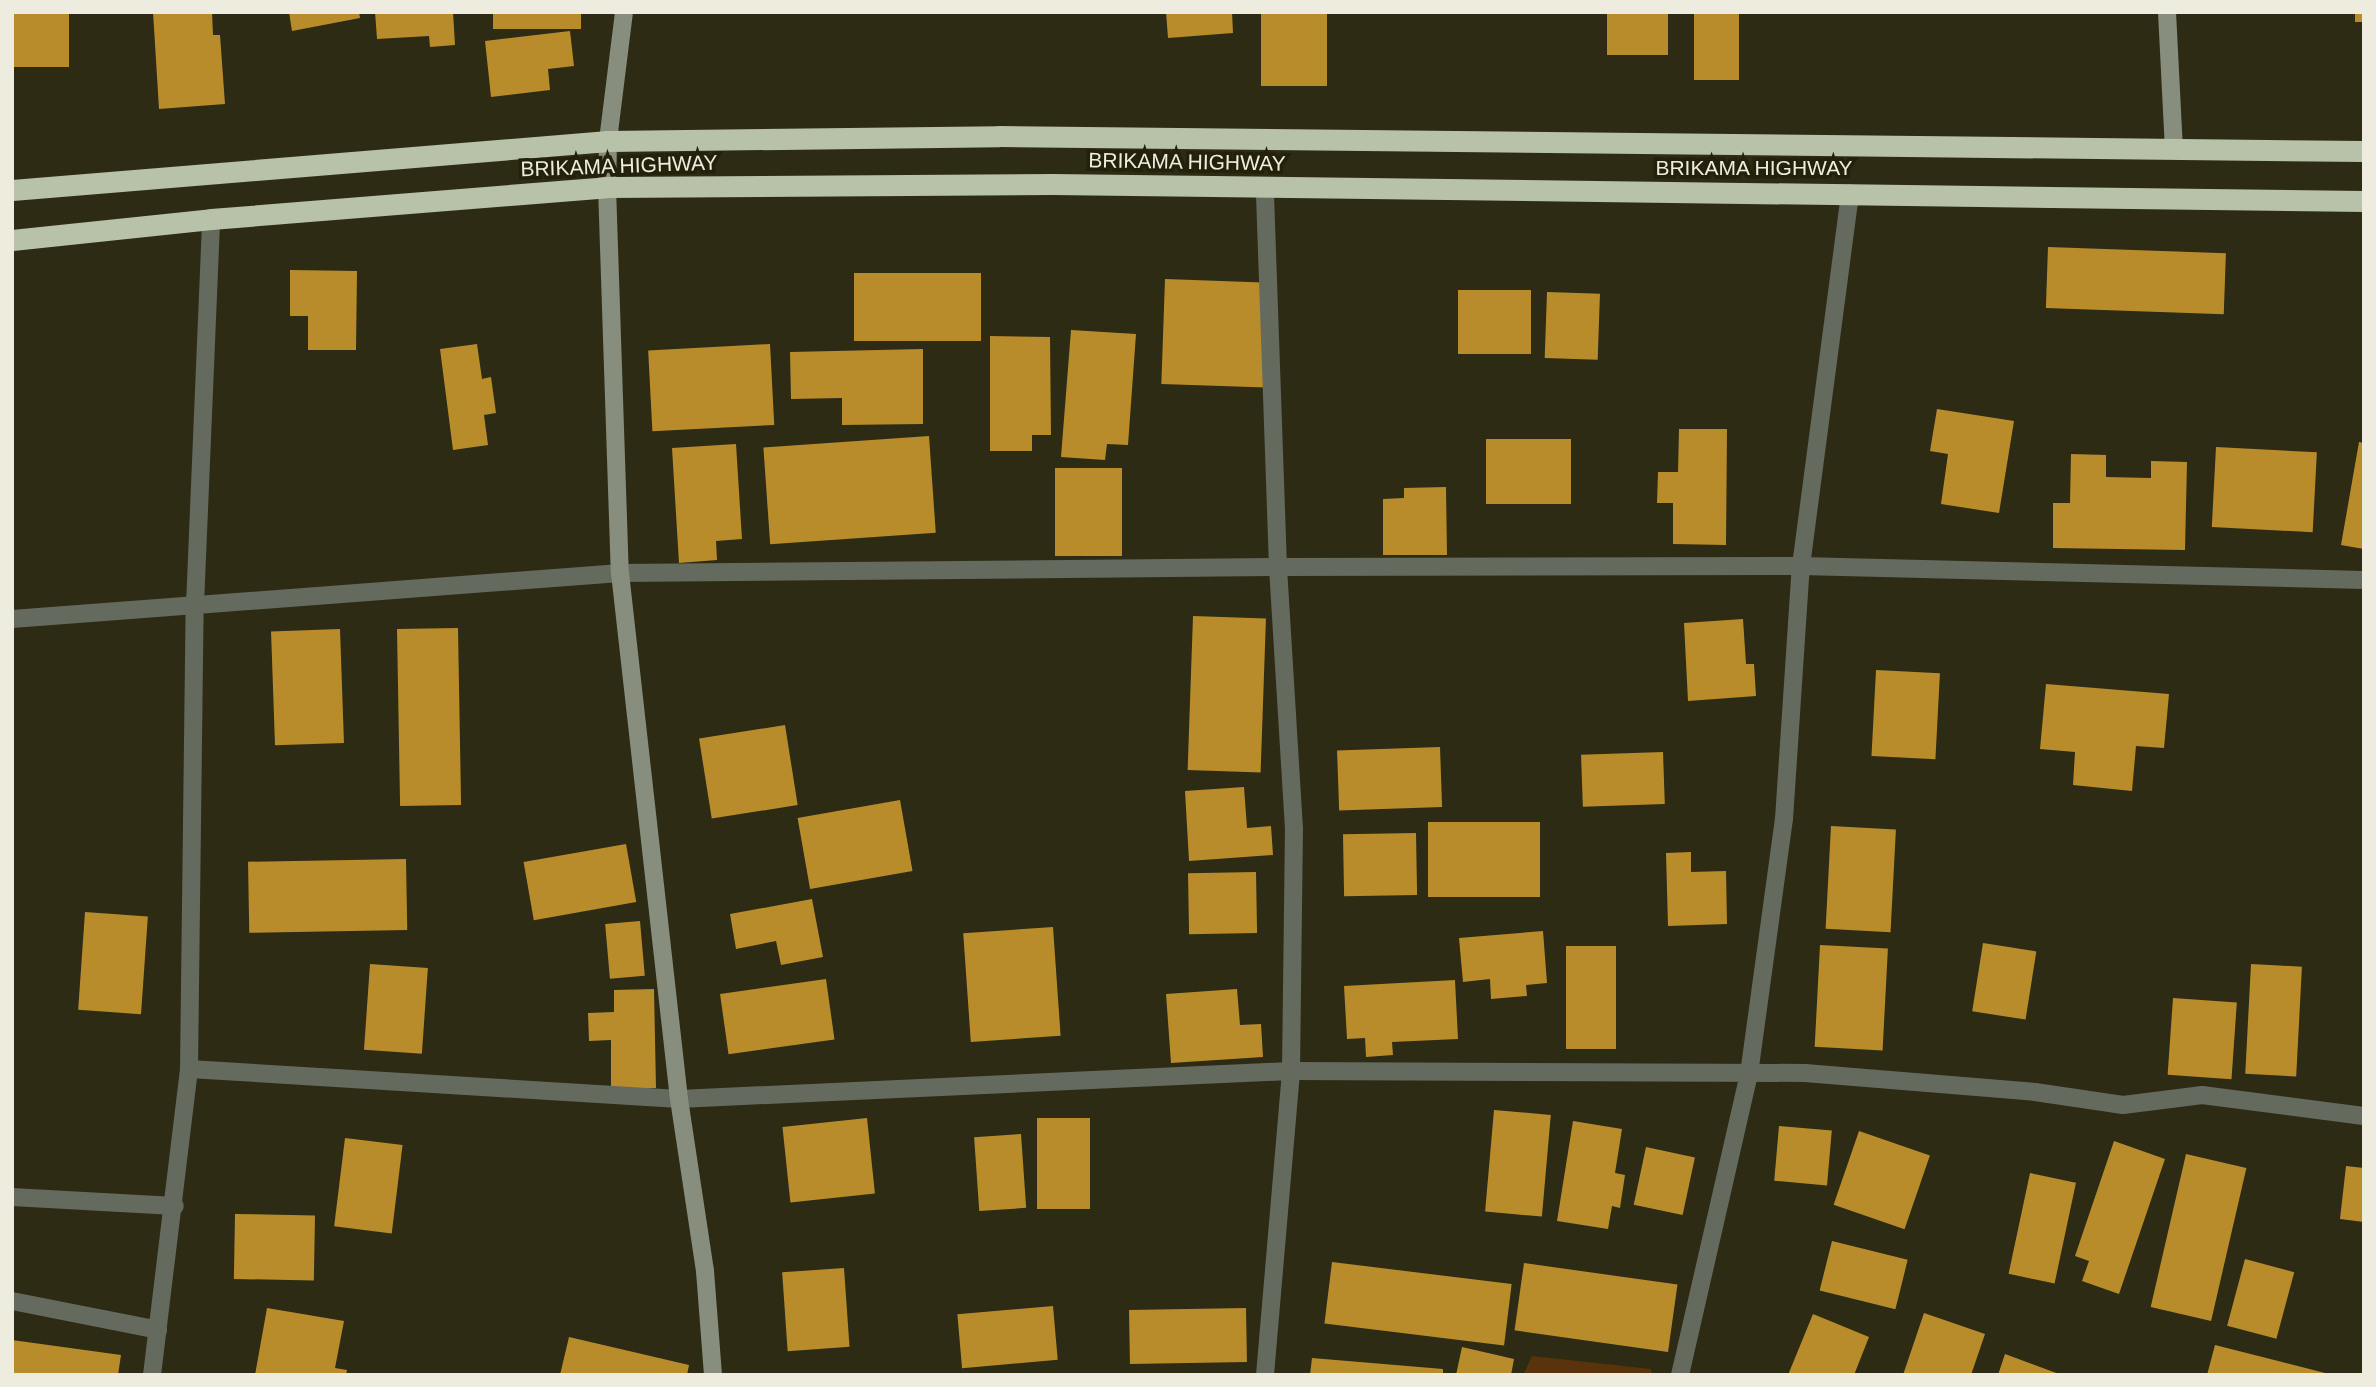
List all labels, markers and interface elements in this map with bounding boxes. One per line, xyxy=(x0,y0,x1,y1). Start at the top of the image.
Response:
street label: BRIKAMA HIGHWAY xyxy=(1088,148,1286,176)
street label: BRIKAMA HIGHWAY xyxy=(519,150,719,182)
street label: BRIKAMA HIGHWAY xyxy=(1655,155,1853,181)

